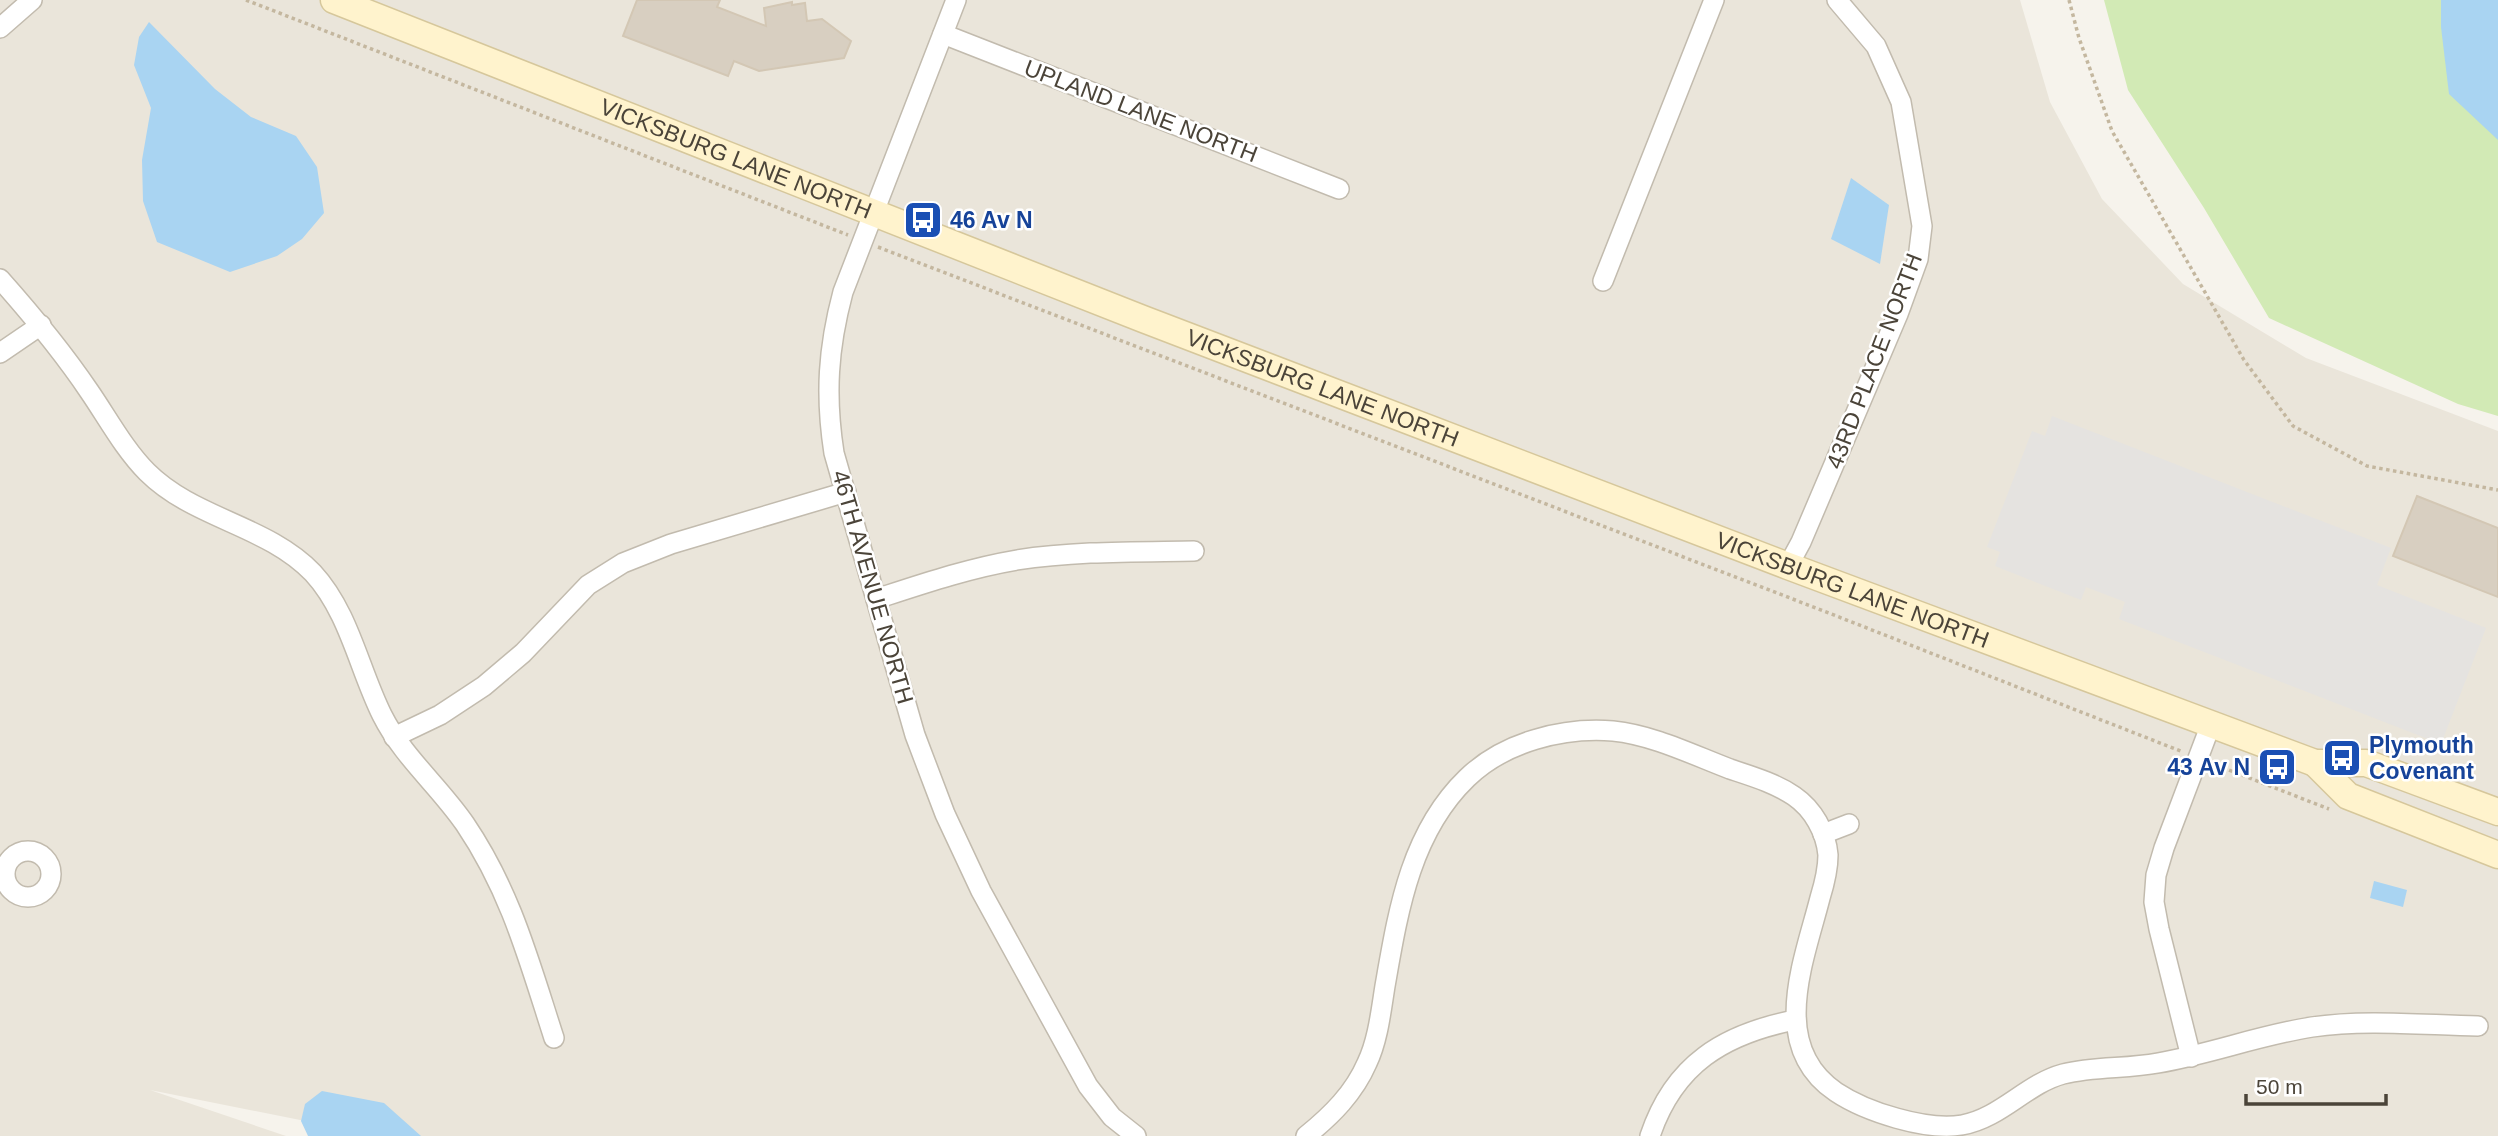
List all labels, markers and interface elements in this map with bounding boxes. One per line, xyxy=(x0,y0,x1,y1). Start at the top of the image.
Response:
street label: UPLAND LANE NORTH xyxy=(1021,55,1261,167)
street label: VICKSBURG LANE NORTH xyxy=(596,93,875,224)
bus stop icon: 46 Av N xyxy=(902,199,944,241)
place label: 46 Av N xyxy=(950,207,1033,233)
street label: 43RD PLACE NORTH xyxy=(1821,250,1927,472)
street label: VICKSBURG LANE NORTH xyxy=(1183,324,1463,452)
street label: 46TH AVENUE NORTH xyxy=(827,467,919,707)
street label: VICKSBURG LANE NORTH xyxy=(1712,527,1993,653)
place label: Plymouth Covenant xyxy=(2369,732,2474,784)
bus stop icon: Plymouth Covenant xyxy=(2321,737,2363,779)
bus stop icon: 43 Av N xyxy=(2256,746,2298,788)
place label: 43 Av N xyxy=(2167,754,2250,780)
scale bar xyxy=(2246,1062,2386,1106)
text: 50 m xyxy=(2256,1075,2303,1098)

